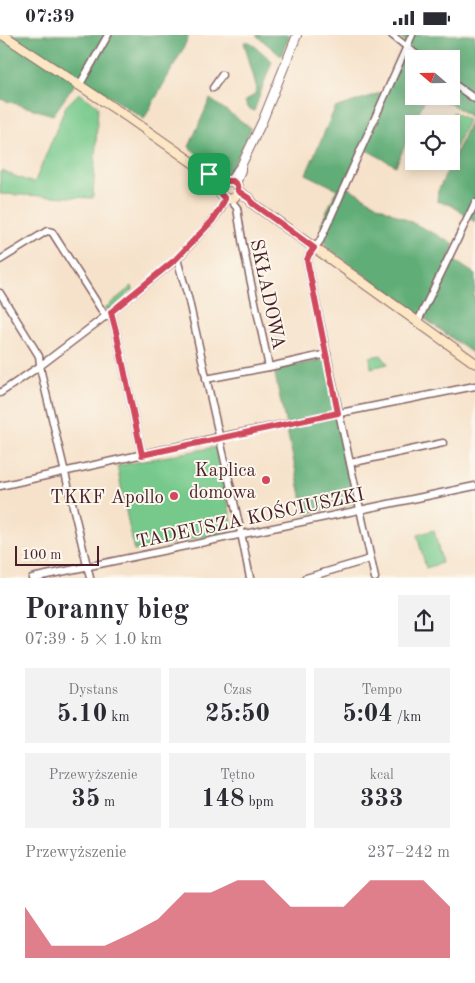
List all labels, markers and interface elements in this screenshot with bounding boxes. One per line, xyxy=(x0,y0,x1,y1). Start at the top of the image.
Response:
text: 07:39 xyxy=(25,8,74,27)
north arrow xyxy=(405,50,460,105)
map controls xyxy=(405,50,460,170)
button: locate xyxy=(405,115,460,170)
pin xyxy=(188,153,230,195)
icon: arrive xyxy=(195,160,223,188)
street label: SKŁADOWA xyxy=(246,238,288,352)
place label: Kaplica domowa xyxy=(189,462,257,503)
marker: Kaplica domowa xyxy=(260,474,272,486)
street label: TADEUSZA KOŚCIUSZKI xyxy=(134,481,366,553)
place label: TKKF Apollo xyxy=(50,489,164,508)
marker: TKKF Apollo xyxy=(168,490,180,502)
scale bar xyxy=(15,543,99,566)
text: 100 m xyxy=(22,548,61,562)
button: share xyxy=(398,595,450,647)
text: Poranny bieg xyxy=(25,597,189,625)
text: 07:39 · 5 × 1.0 km xyxy=(25,632,162,648)
text: Dystans xyxy=(68,683,118,697)
text: Czas xyxy=(223,683,252,697)
text: Tempo xyxy=(361,683,402,697)
text: 5.10 xyxy=(57,702,107,727)
text: 25:50 xyxy=(205,702,270,727)
text: 5:04 xyxy=(342,702,393,727)
text: km xyxy=(107,710,130,724)
text: /km xyxy=(393,710,421,724)
text: Przewyższenie xyxy=(49,768,138,782)
text: Tętno xyxy=(220,768,255,782)
text: kcal xyxy=(370,768,394,782)
text: 35 xyxy=(71,787,100,812)
text: 148 xyxy=(201,787,245,812)
text: 333 xyxy=(360,787,404,812)
text: m xyxy=(100,795,115,809)
text: bpm xyxy=(245,795,274,809)
text: Przewyższenie xyxy=(25,845,126,861)
text: 237–242 m xyxy=(367,845,450,861)

